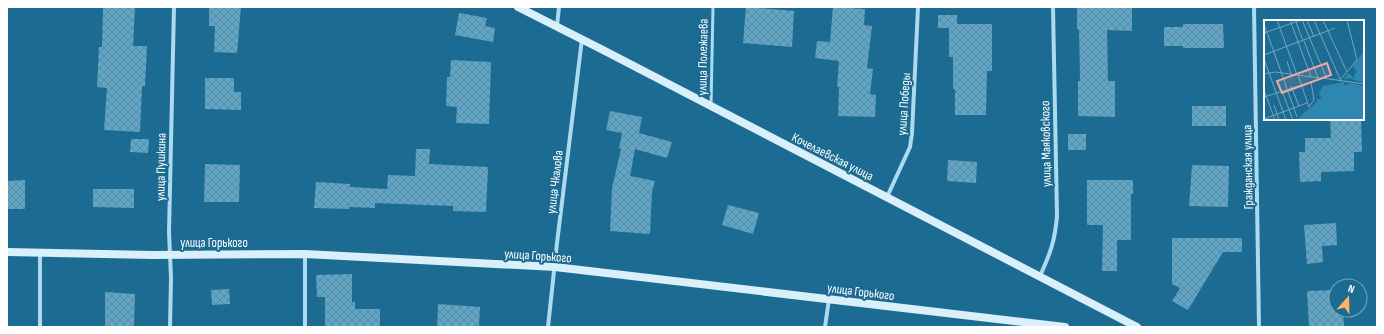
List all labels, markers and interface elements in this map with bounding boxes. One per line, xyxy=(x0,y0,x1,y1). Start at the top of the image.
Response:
street label: улица Полежаева xyxy=(694,18,712,96)
inset map xyxy=(1264,20,1364,120)
street label: улица Победы xyxy=(894,72,914,136)
street label: улица Маяковского xyxy=(1037,101,1055,187)
street label: Гражданская улица xyxy=(1239,125,1257,209)
street label: Кочелаевская улица xyxy=(789,129,876,184)
street label: улица Пушкина xyxy=(152,133,170,201)
street label: улица Чкалова xyxy=(543,149,567,215)
street label: улица Горького xyxy=(180,235,248,251)
street label: улица Горького xyxy=(504,246,572,266)
north arrow xyxy=(1328,278,1368,318)
street label: улица Горького xyxy=(826,280,895,304)
text: N xyxy=(1346,282,1356,296)

